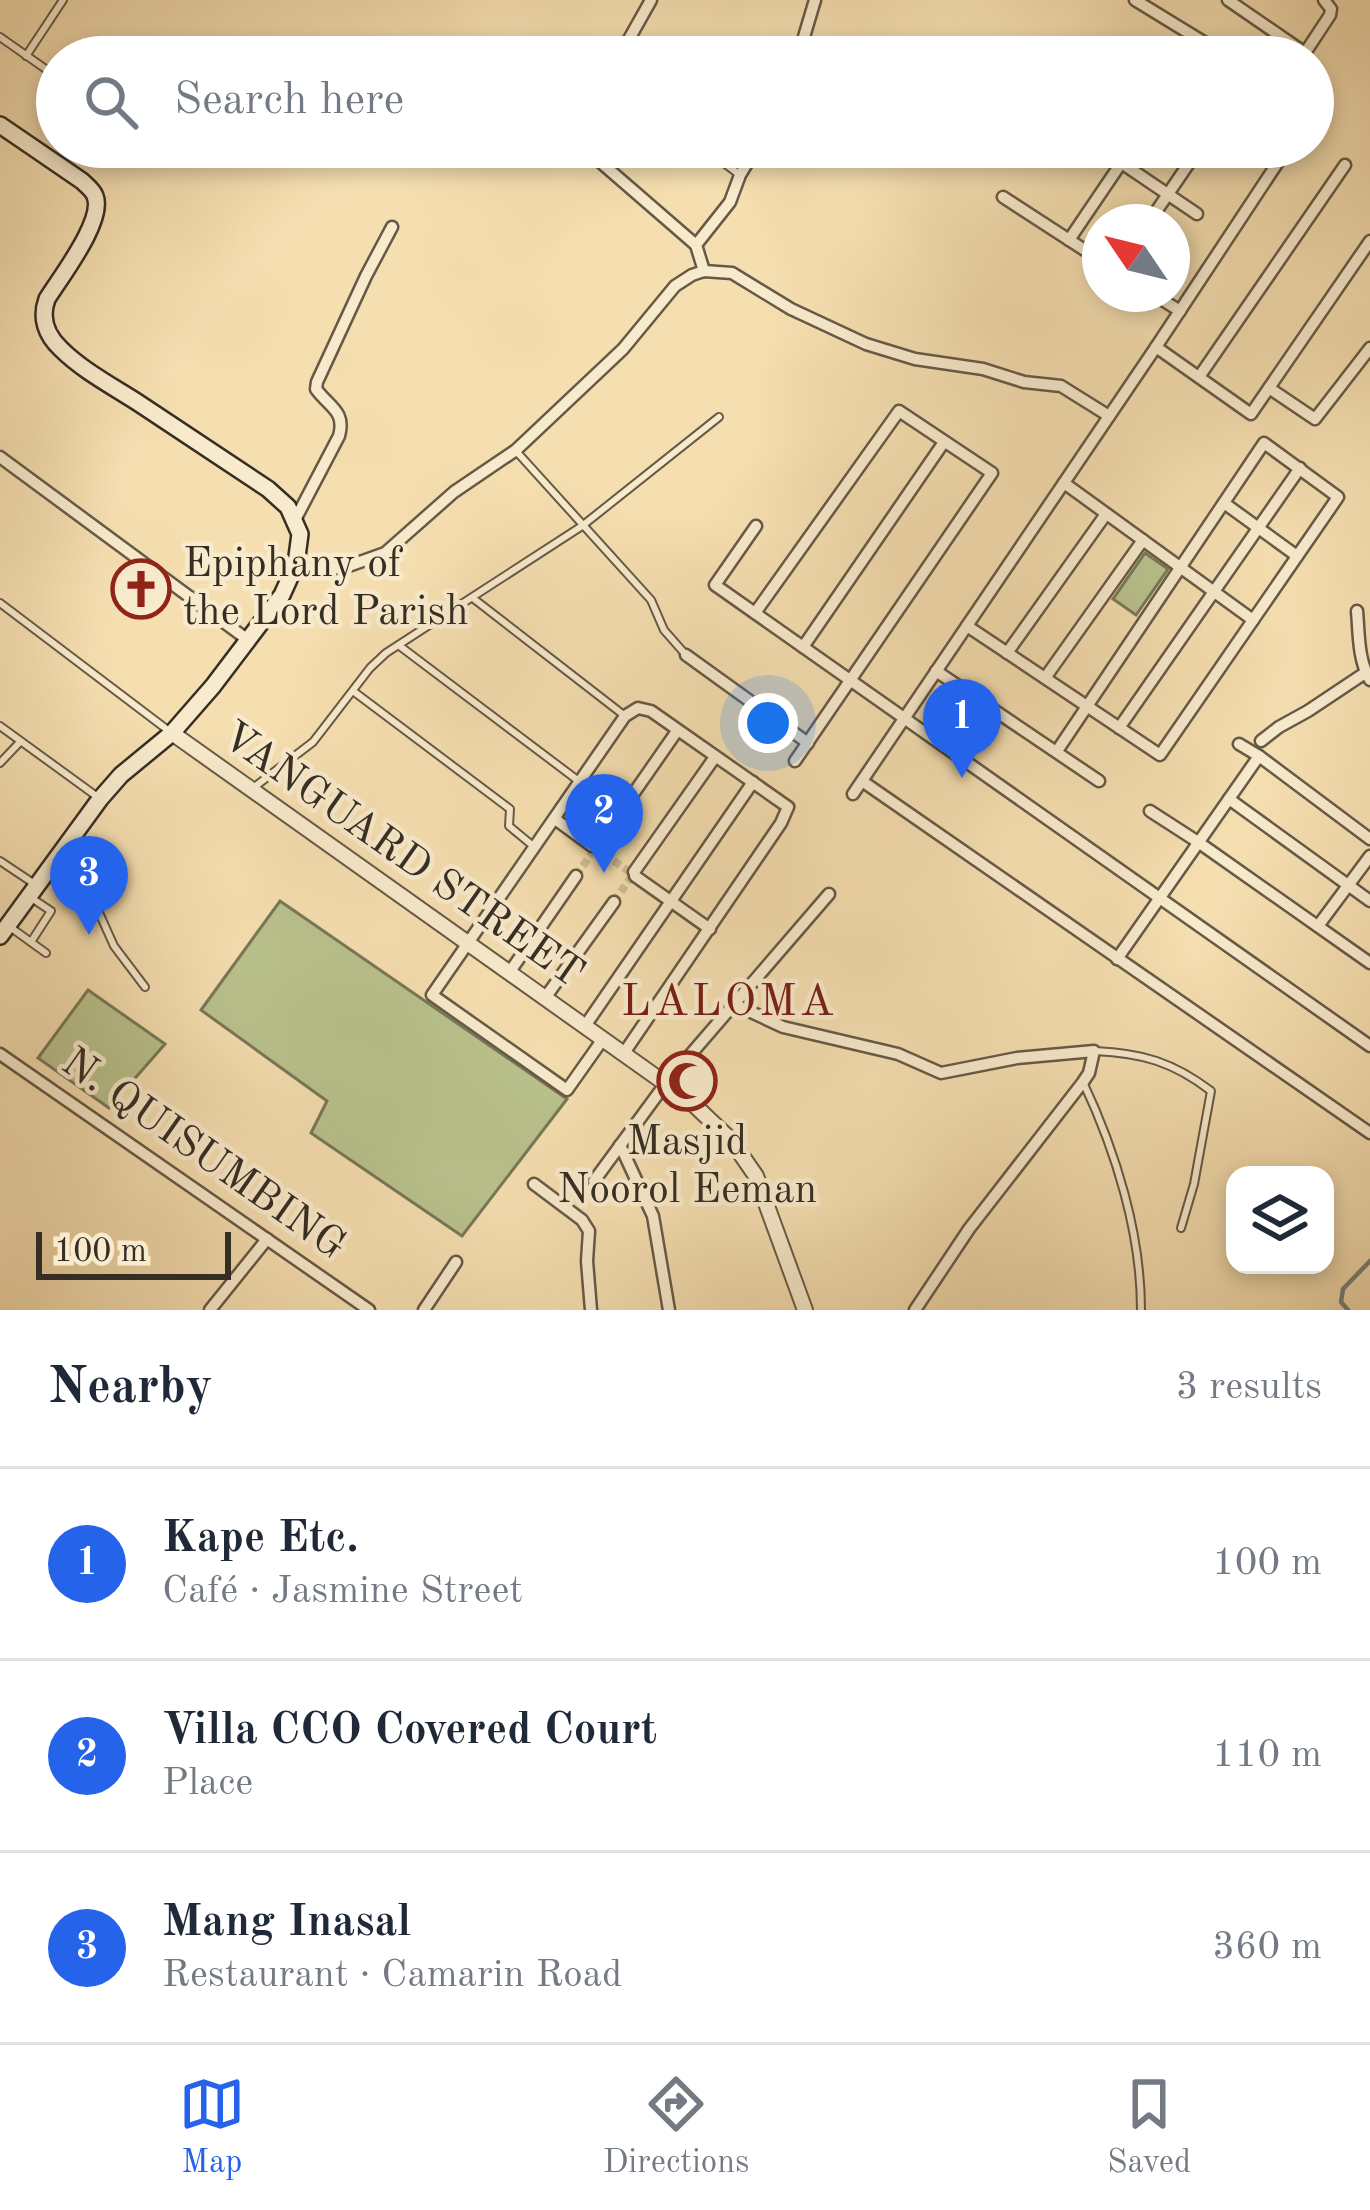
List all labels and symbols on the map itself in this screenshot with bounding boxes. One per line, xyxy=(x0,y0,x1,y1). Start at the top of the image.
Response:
north arrow xyxy=(1082,204,1190,312)
place label: Epiphany of the Lord Parish xyxy=(183,544,469,634)
church icon: Epiphany of the Lord Parish xyxy=(110,558,172,620)
pin: 1 xyxy=(923,679,1001,778)
your location xyxy=(738,693,798,753)
street label: VANGUARD STREET xyxy=(214,715,590,997)
pin: 2 xyxy=(565,774,643,873)
pin: 3 xyxy=(50,836,128,935)
district label: LALOMA xyxy=(621,981,837,1026)
street label: N. QUISUMBING xyxy=(53,1042,353,1268)
mosque icon: Masjid Noorol Eeman xyxy=(656,1050,718,1112)
place label: Masjid Noorol Eeman xyxy=(557,1122,817,1212)
scale bar xyxy=(36,1226,231,1279)

